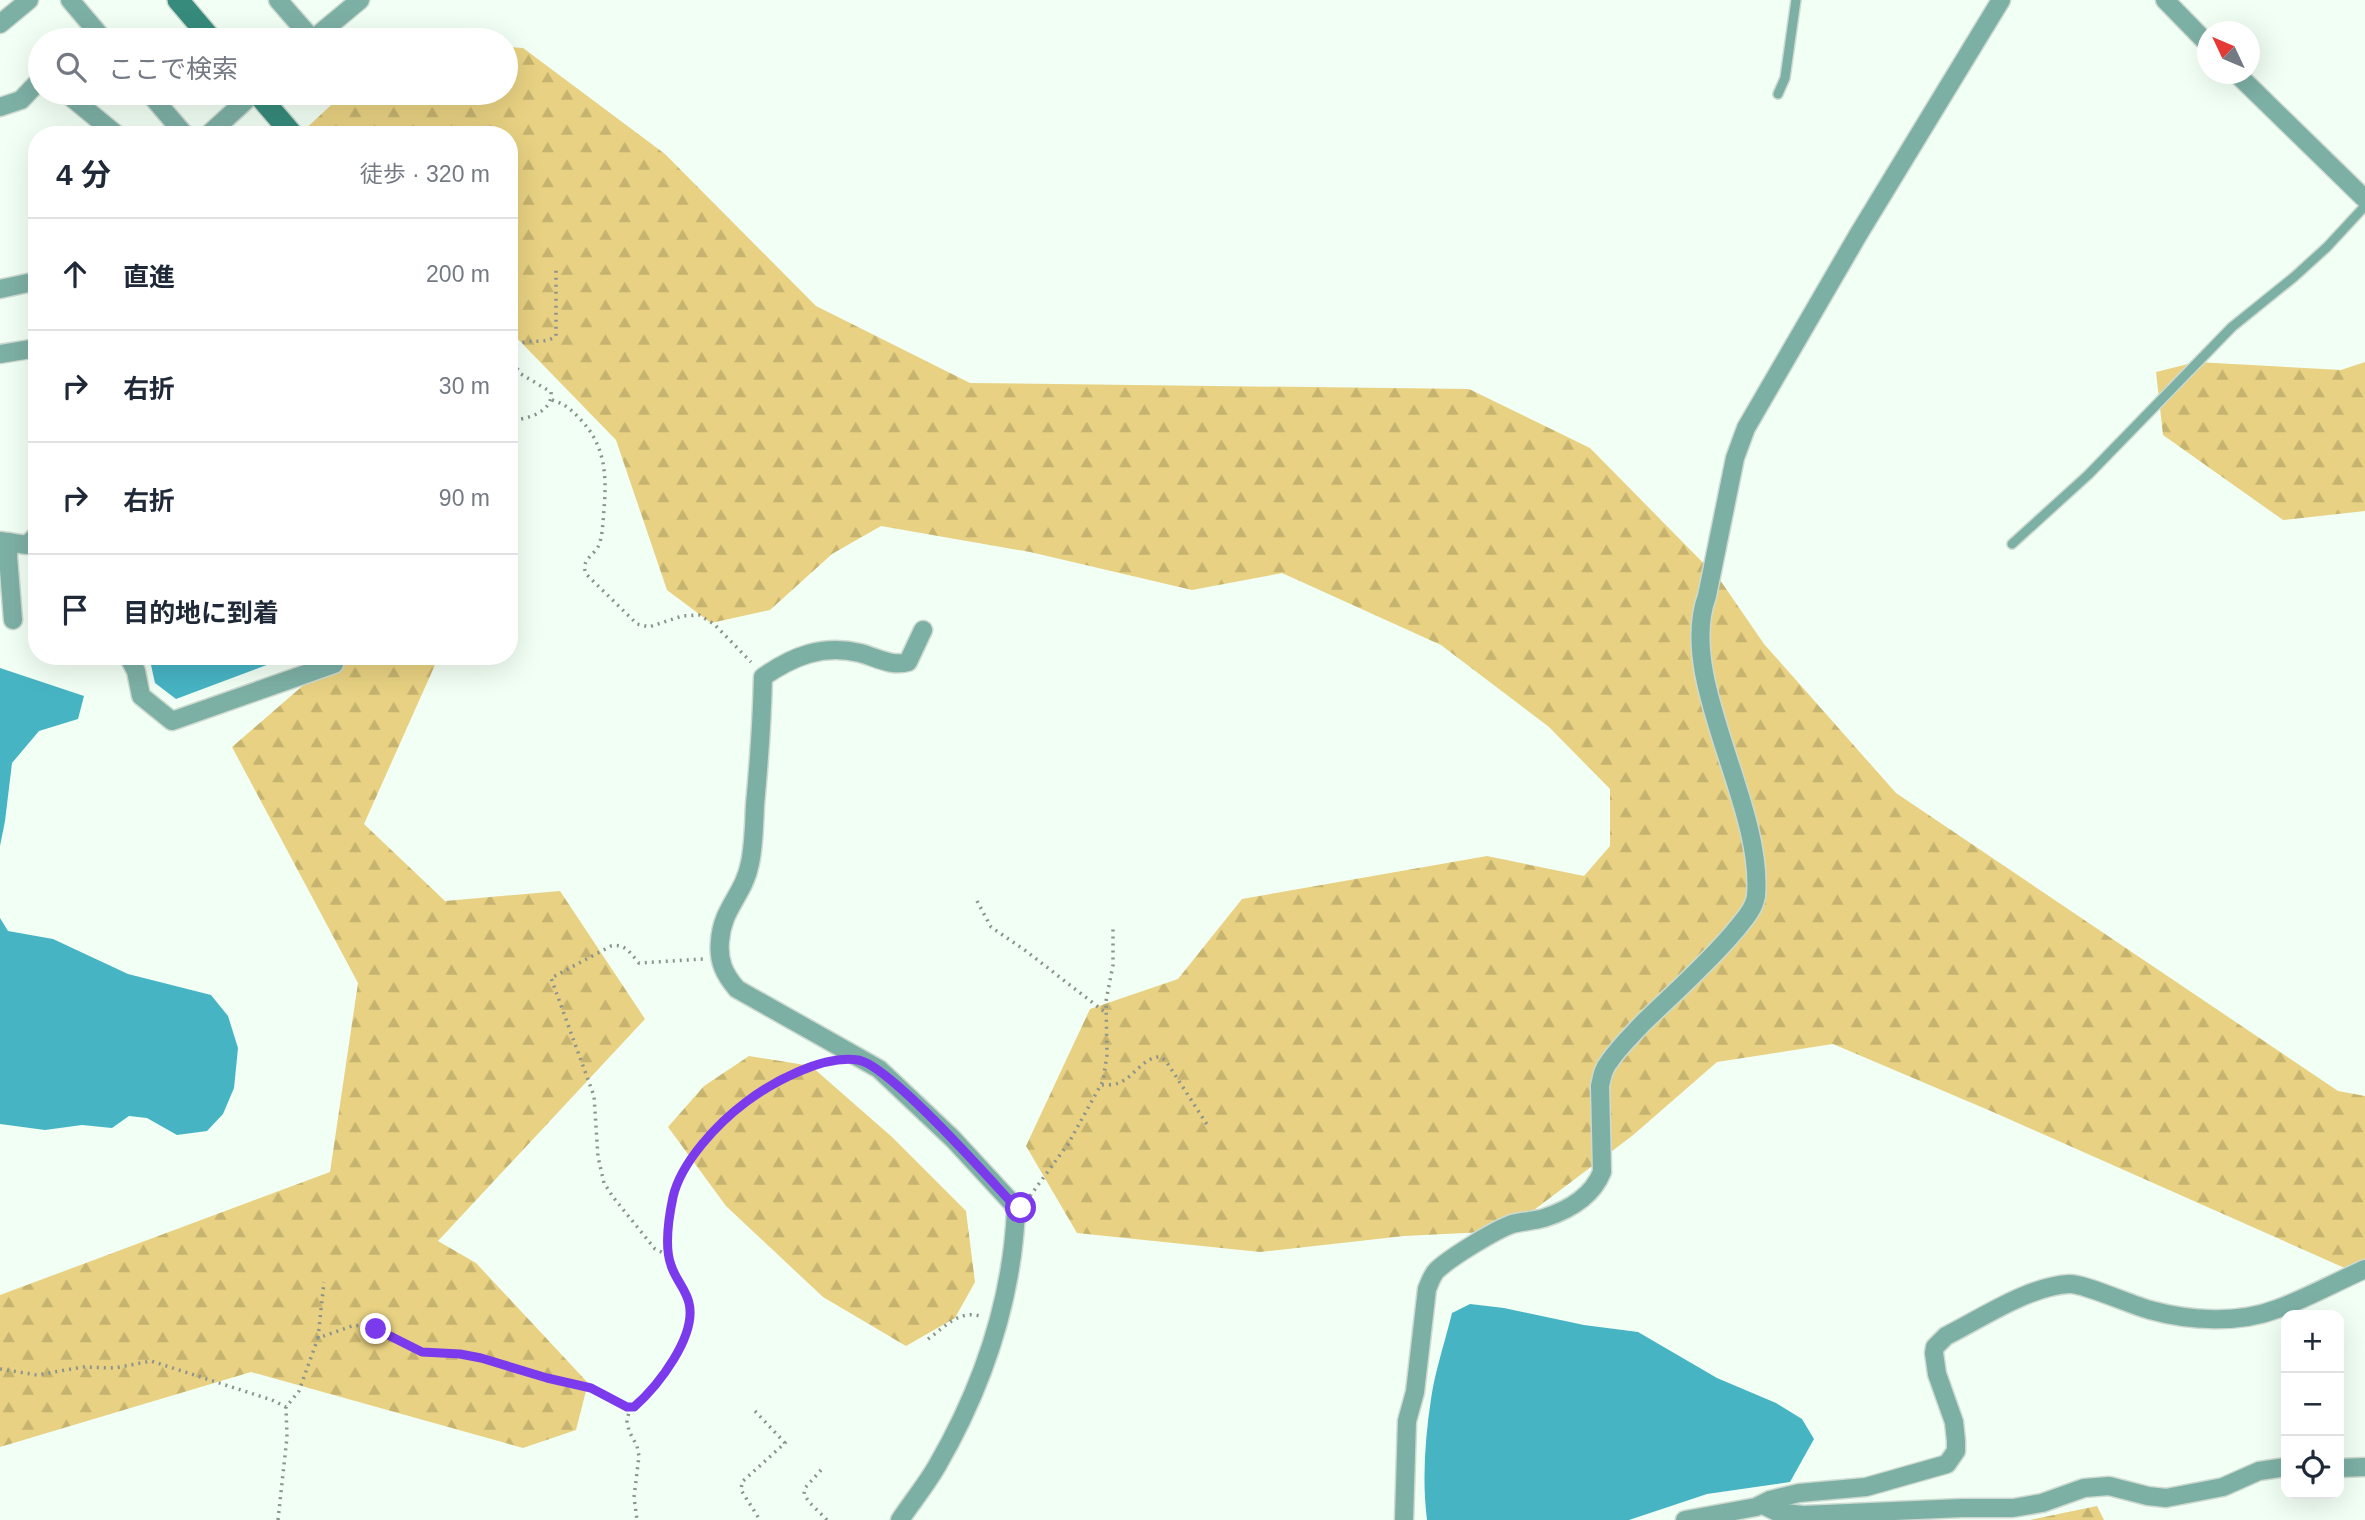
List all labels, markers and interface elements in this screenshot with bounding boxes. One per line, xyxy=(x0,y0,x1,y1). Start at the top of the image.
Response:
north arrow xyxy=(2197,21,2260,84)
search box xyxy=(28,28,518,105)
icon: search xyxy=(52,48,90,86)
text: ここで検索 xyxy=(108,54,238,84)
text: 4 分 xyxy=(56,158,111,191)
text: 徒歩 · 320 m xyxy=(360,161,490,187)
icon: ahead xyxy=(56,255,94,293)
text: 200 m xyxy=(426,261,490,287)
text: 直進 xyxy=(123,262,175,292)
icon: right xyxy=(56,367,94,405)
text: 30 m xyxy=(439,373,490,399)
text: 右折 xyxy=(123,374,175,404)
icon: right xyxy=(56,479,94,517)
text: 90 m xyxy=(439,485,490,511)
text: 右折 xyxy=(123,486,175,516)
icon: arrive xyxy=(56,591,94,629)
text: 目的地に到着 xyxy=(123,598,279,628)
route start xyxy=(1005,1192,1036,1223)
map controls xyxy=(2281,1310,2344,1499)
button: + xyxy=(2281,1310,2344,1373)
route end xyxy=(360,1313,391,1344)
button: − xyxy=(2281,1373,2344,1436)
button: locate xyxy=(2281,1436,2344,1499)

